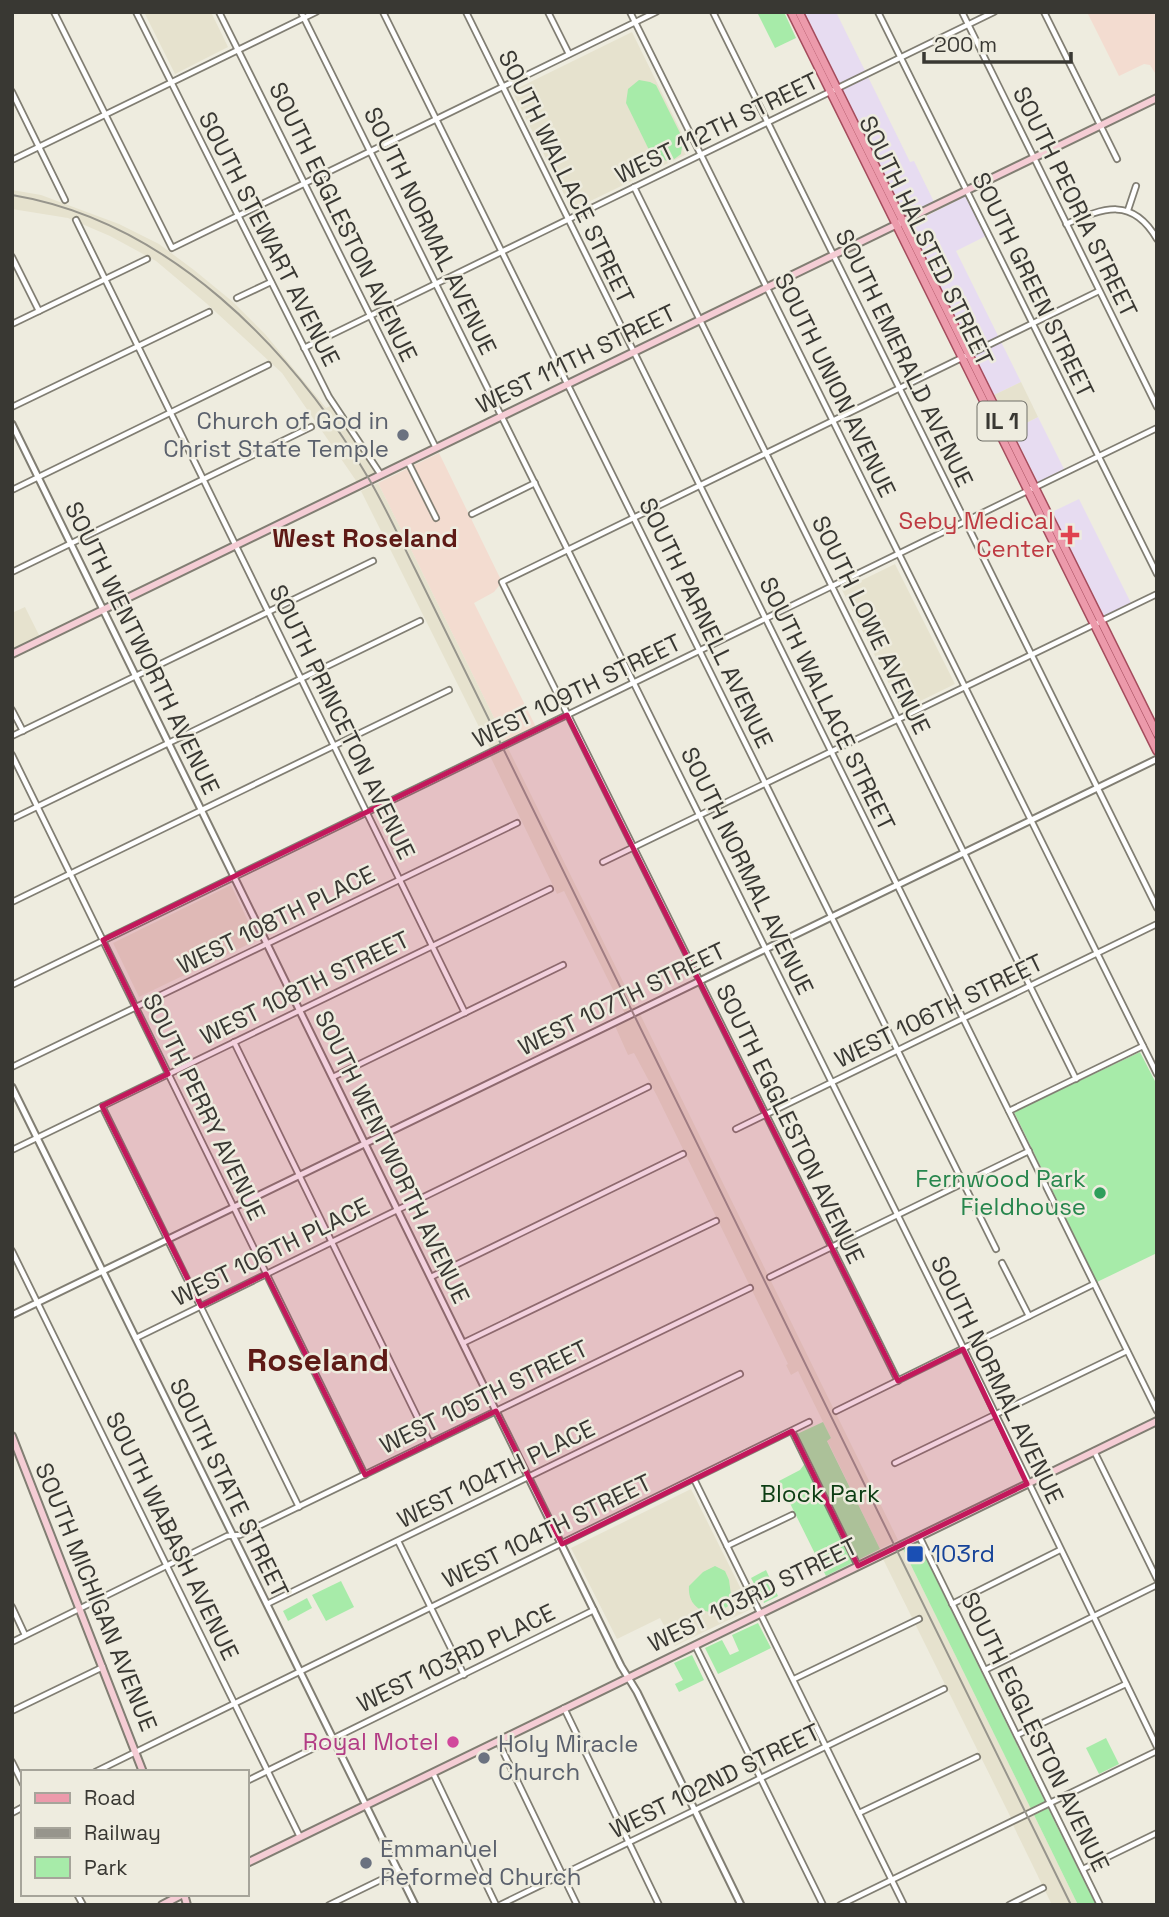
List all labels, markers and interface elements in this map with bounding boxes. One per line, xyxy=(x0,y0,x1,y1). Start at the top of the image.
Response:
scale bar xyxy=(924,21,1071,65)
text: 200 m xyxy=(934,31,997,58)
street label: SOUTH WALLACE STREET xyxy=(491,45,641,309)
street label: WEST 112TH STREET xyxy=(610,65,824,190)
street label: SOUTH EGGLESTON AVENUE xyxy=(262,77,425,367)
street label: SOUTH PEORIA STREET xyxy=(1006,81,1145,322)
street label: SOUTH NORMAL AVENUE xyxy=(357,102,504,360)
street label: SOUTH STEWART AVENUE xyxy=(192,106,347,371)
street label: SOUTH HALSTED STREET xyxy=(852,110,1001,371)
street label: SOUTH GREEN STREET xyxy=(965,167,1102,403)
street label: SOUTH EMERALD AVENUE xyxy=(828,224,980,492)
street label: SOUTH UNION AVENUE xyxy=(768,267,903,502)
street label: WEST 111TH STREET xyxy=(471,297,681,420)
road number: IL 1 xyxy=(978,402,1026,440)
place label: Church of God in Christ State Temple xyxy=(163,405,389,464)
marker: Church of God in Christ State Temple xyxy=(395,427,411,443)
street label: SOUTH PARNELL AVENUE xyxy=(632,493,781,753)
street label: SOUTH WENTWORTH AVENUE xyxy=(58,496,227,799)
place label: Seby Medical Center xyxy=(898,505,1054,564)
street label: SOUTH LOWE AVENUE xyxy=(805,510,938,739)
district label: West Roseland xyxy=(272,521,458,555)
marker: Seby Medical Center xyxy=(1060,525,1080,545)
street label: SOUTH WALLACE STREET xyxy=(752,572,902,836)
street label: SOUTH PRINCETON AVENUE xyxy=(262,579,423,864)
street label: WEST 109TH STREET xyxy=(467,626,686,755)
street label: SOUTH NORMAL AVENUE xyxy=(674,742,821,1000)
street label: WEST 108TH PLACE xyxy=(172,858,380,981)
street label: WEST 108TH STREET xyxy=(195,923,414,1052)
street label: WEST 107TH STREET xyxy=(513,935,731,1062)
street label: WEST 106TH STREET xyxy=(829,946,1048,1075)
street label: SOUTH EGGLESTON AVENUE xyxy=(709,979,872,1269)
street label: SOUTH PERRY AVENUE xyxy=(136,988,273,1225)
street label: SOUTH WENTWORTH AVENUE xyxy=(308,1005,477,1308)
place label: Fernwood Park Fieldhouse xyxy=(915,1163,1086,1222)
marker: Fernwood Park Fieldhouse xyxy=(1092,1185,1108,1201)
street label: WEST 106TH PLACE xyxy=(167,1190,374,1313)
street label: SOUTH NORMAL AVENUE xyxy=(924,1251,1071,1509)
street label: WEST 105TH STREET xyxy=(374,1333,593,1461)
district label: Roseland xyxy=(247,1340,389,1380)
street label: SOUTH STATE STREET xyxy=(163,1373,296,1603)
street label: SOUTH WABASH AVENUE xyxy=(99,1406,246,1665)
street label: WEST 104TH PLACE xyxy=(392,1412,600,1535)
street label: SOUTH MICHIGAN AVENUE xyxy=(28,1458,165,1736)
street label: WEST 104TH STREET xyxy=(437,1466,656,1595)
park label: Block Park xyxy=(760,1478,880,1509)
street label: WEST 103RD STREET xyxy=(643,1530,863,1659)
place label: 103rd xyxy=(931,1538,995,1569)
marker: 103rd xyxy=(905,1544,925,1564)
street label: SOUTH EGGLESTON AVENUE xyxy=(954,1587,1117,1877)
street label: WEST 103RD PLACE xyxy=(352,1596,560,1719)
street label: WEST 102ND STREET xyxy=(604,1716,825,1845)
place label: Royal Motel xyxy=(303,1726,439,1757)
place label: Holy Miracle Church xyxy=(498,1728,639,1787)
marker: Royal Motel xyxy=(445,1734,461,1750)
marker: Holy Miracle Church xyxy=(476,1750,492,1766)
legend xyxy=(21,1770,248,1896)
text: Road xyxy=(84,1784,136,1811)
text: Railway xyxy=(84,1819,161,1846)
place label: Emmanuel Reformed Church xyxy=(380,1833,582,1892)
text: Park xyxy=(84,1854,128,1881)
marker: Emmanuel Reformed Church xyxy=(358,1855,374,1871)

